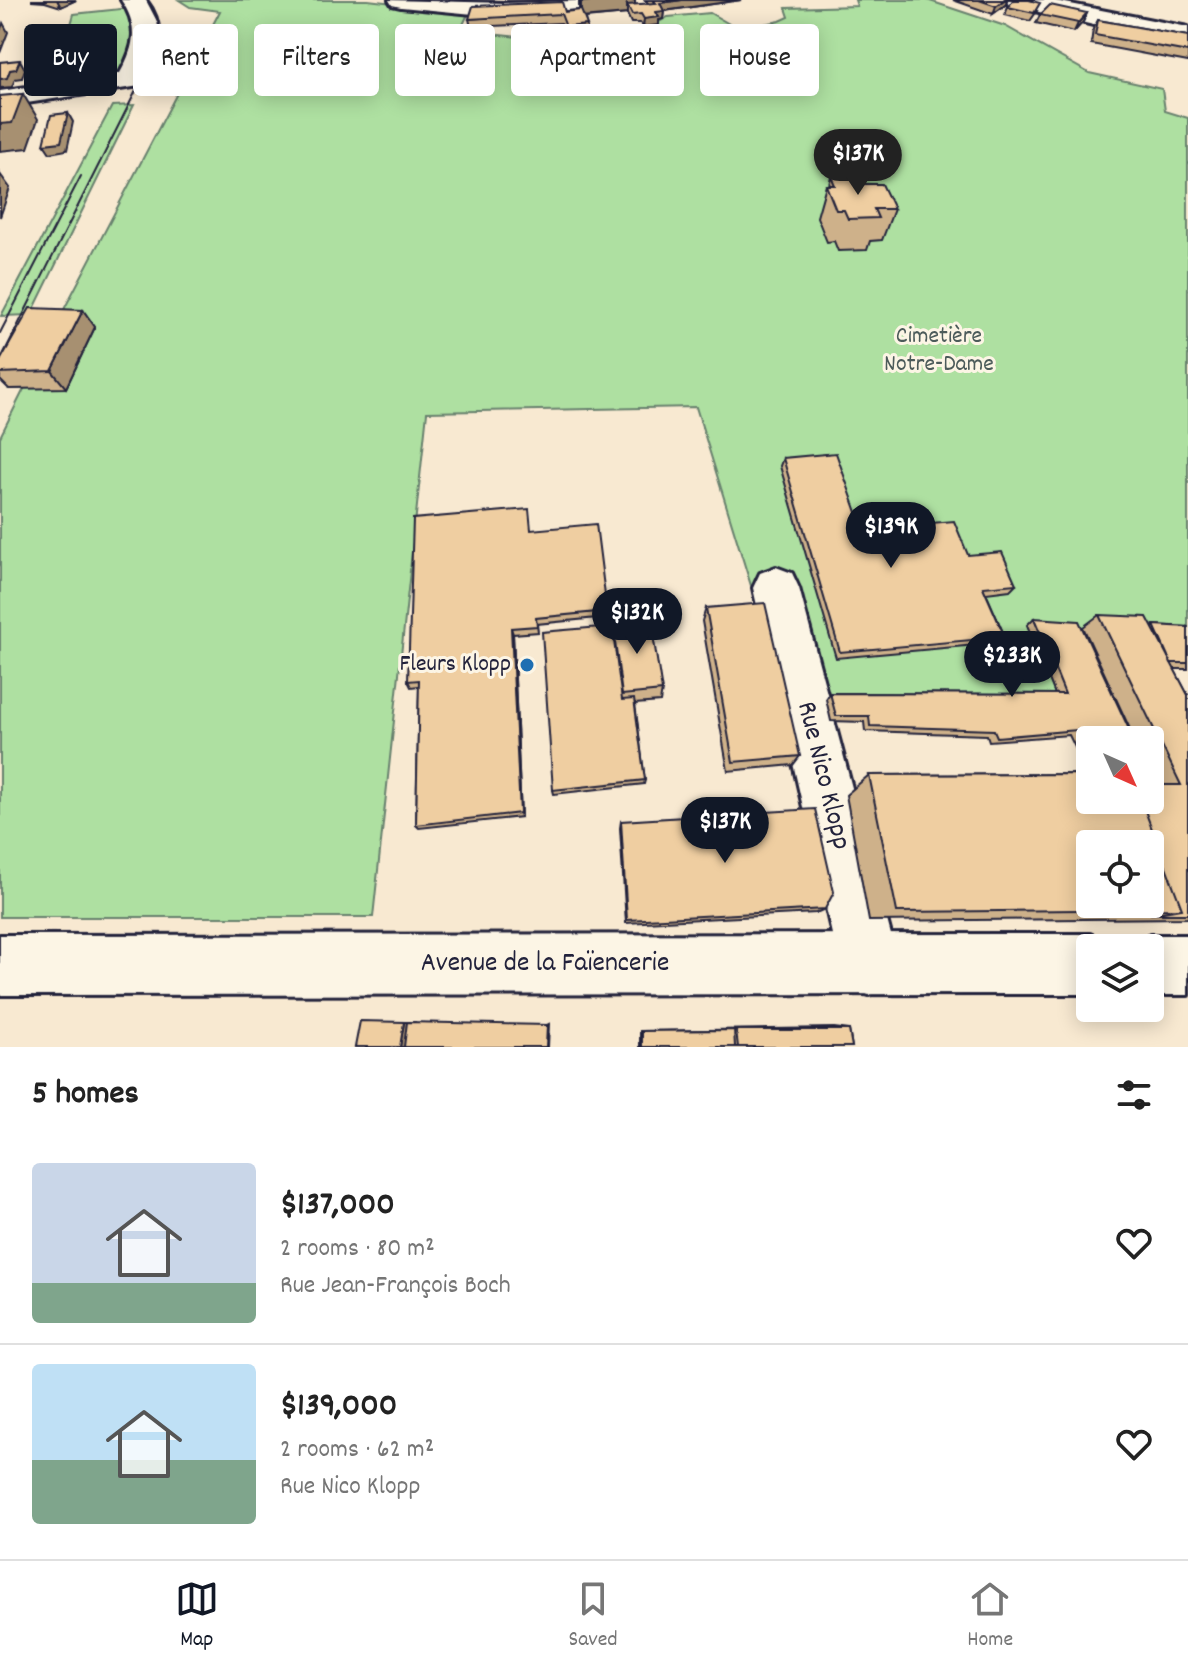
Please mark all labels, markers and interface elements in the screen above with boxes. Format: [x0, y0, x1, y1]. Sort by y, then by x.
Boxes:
chip: Buy [24, 24, 117, 96]
chip: Rent [133, 24, 238, 96]
chip: Filters [254, 24, 379, 96]
chip: New [395, 24, 495, 96]
chip: Apartment [511, 24, 684, 96]
chip: House [700, 24, 819, 96]
pin: $137K [802, 129, 914, 197]
text: $137K [832, 136, 884, 173]
park label: Cimetière Notre-Dame [884, 320, 994, 382]
pin: $139K [835, 502, 947, 570]
text: $139K [864, 509, 918, 546]
pin: $132K [581, 588, 693, 656]
text: $132K [610, 595, 664, 632]
pin: $233K [956, 631, 1068, 699]
text: $233K [982, 638, 1042, 675]
place label: Fleurs Klopp [400, 648, 511, 682]
marker: Fleurs Klopp [518, 656, 536, 674]
street label: Rue Nico Klopp [784, 698, 860, 854]
north arrow [1076, 726, 1164, 814]
map controls [1076, 726, 1164, 1022]
pin: $137K [669, 797, 781, 865]
text: $137K [699, 804, 751, 841]
button: locate [1076, 830, 1164, 918]
button: layers [1076, 934, 1164, 1022]
street label: Avenue de la Faïencerie [421, 945, 669, 985]
text: 5 homes [32, 1071, 139, 1120]
icon: filters [1112, 1073, 1156, 1117]
text: $137,000 [280, 1182, 395, 1231]
icon: home [96, 1195, 192, 1291]
icon: heart [1112, 1221, 1156, 1265]
text: 2 rooms · 80 m² [280, 1231, 435, 1268]
text: Rue Jean-François Boch [280, 1268, 511, 1305]
text: $139,000 [280, 1383, 397, 1432]
icon: home [96, 1396, 192, 1492]
icon: heart [1112, 1422, 1156, 1466]
text: 2 rooms · 62 m² [280, 1432, 434, 1469]
text: Rue Nico Klopp [280, 1469, 421, 1506]
tab: Map [175, 1577, 219, 1656]
tab: Saved [568, 1577, 618, 1656]
tab: Home [967, 1577, 1013, 1656]

